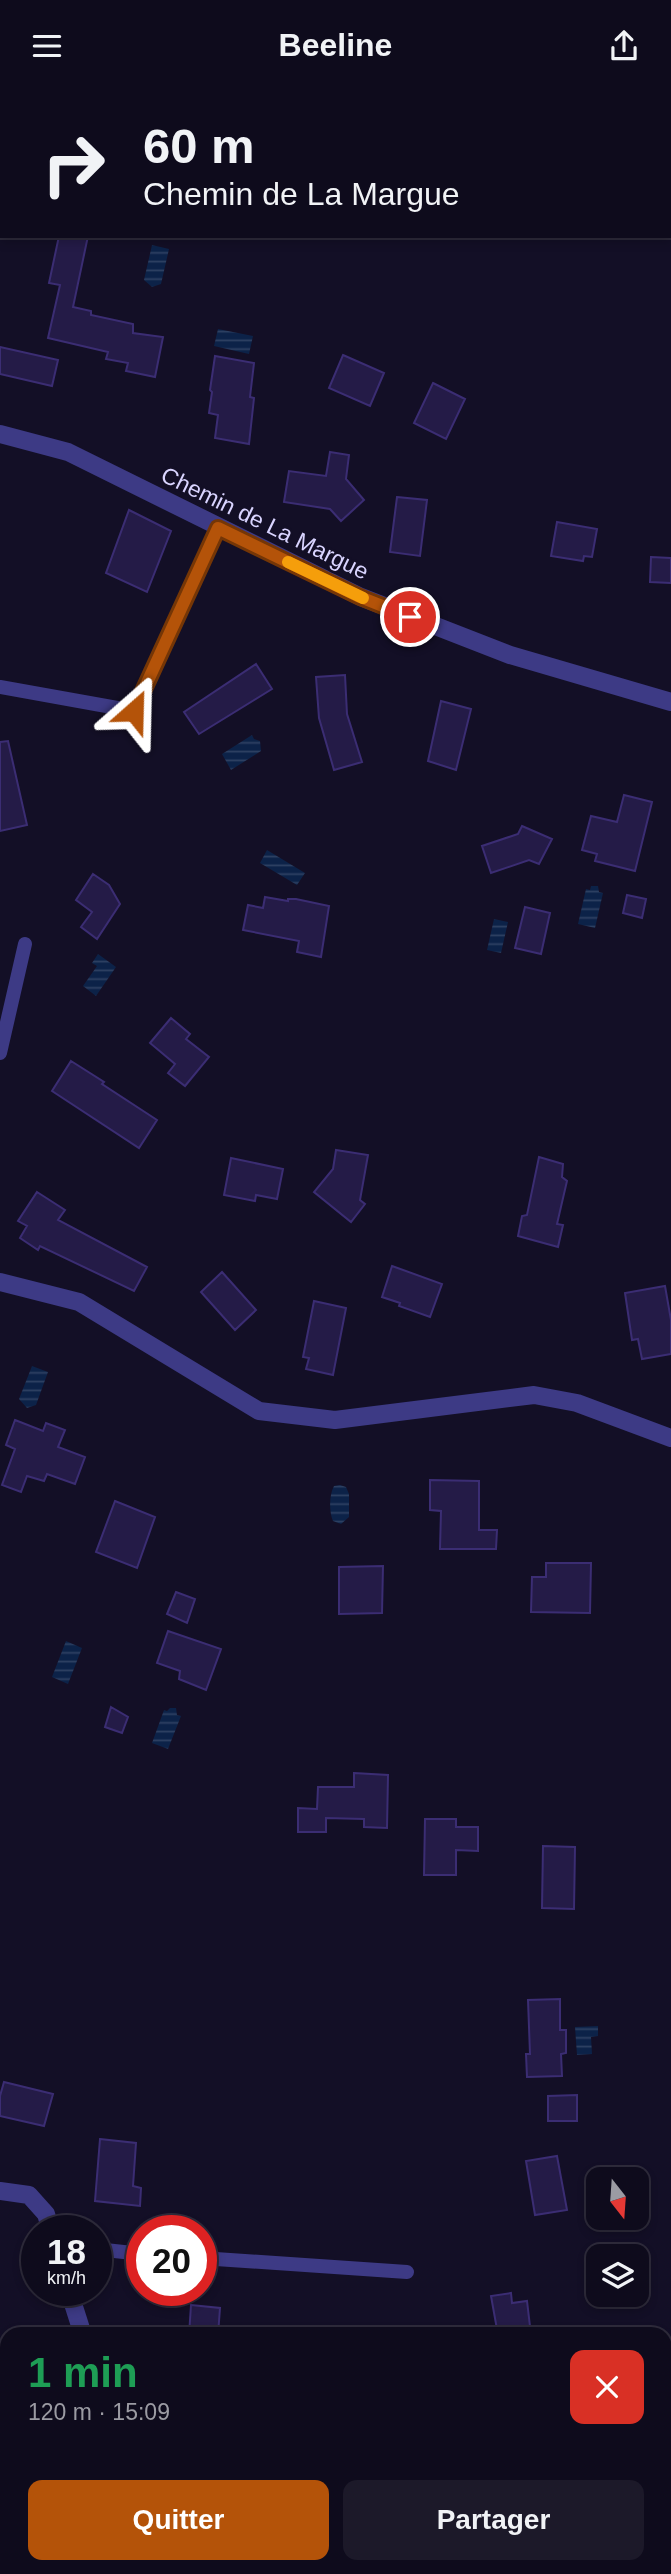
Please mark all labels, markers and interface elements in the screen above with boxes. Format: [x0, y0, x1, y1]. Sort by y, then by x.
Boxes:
icon: menu [28, 27, 66, 65]
text: Beeline [279, 27, 392, 63]
icon: share [605, 27, 643, 65]
icon: right [28, 119, 119, 210]
text: 60 m [143, 119, 255, 173]
text: Chemin de La Margue [143, 176, 460, 212]
street label: Chemin de La Margue [157, 461, 373, 585]
pin [380, 587, 440, 647]
icon: arrive [391, 598, 429, 636]
position arrow [97, 674, 171, 748]
north arrow [586, 2167, 649, 2229]
map controls [586, 2167, 649, 2307]
speed limit sign: 20 [126, 2215, 217, 2306]
text: 18 [47, 2232, 86, 2271]
button: layers [586, 2244, 649, 2307]
text: km/h [47, 2268, 86, 2288]
text: 1 min [28, 2349, 138, 2396]
button: close [570, 2350, 644, 2424]
text: 120 m · 15:09 [28, 2399, 170, 2425]
button: Quitter [28, 2480, 329, 2560]
button: Partager [343, 2480, 644, 2560]

